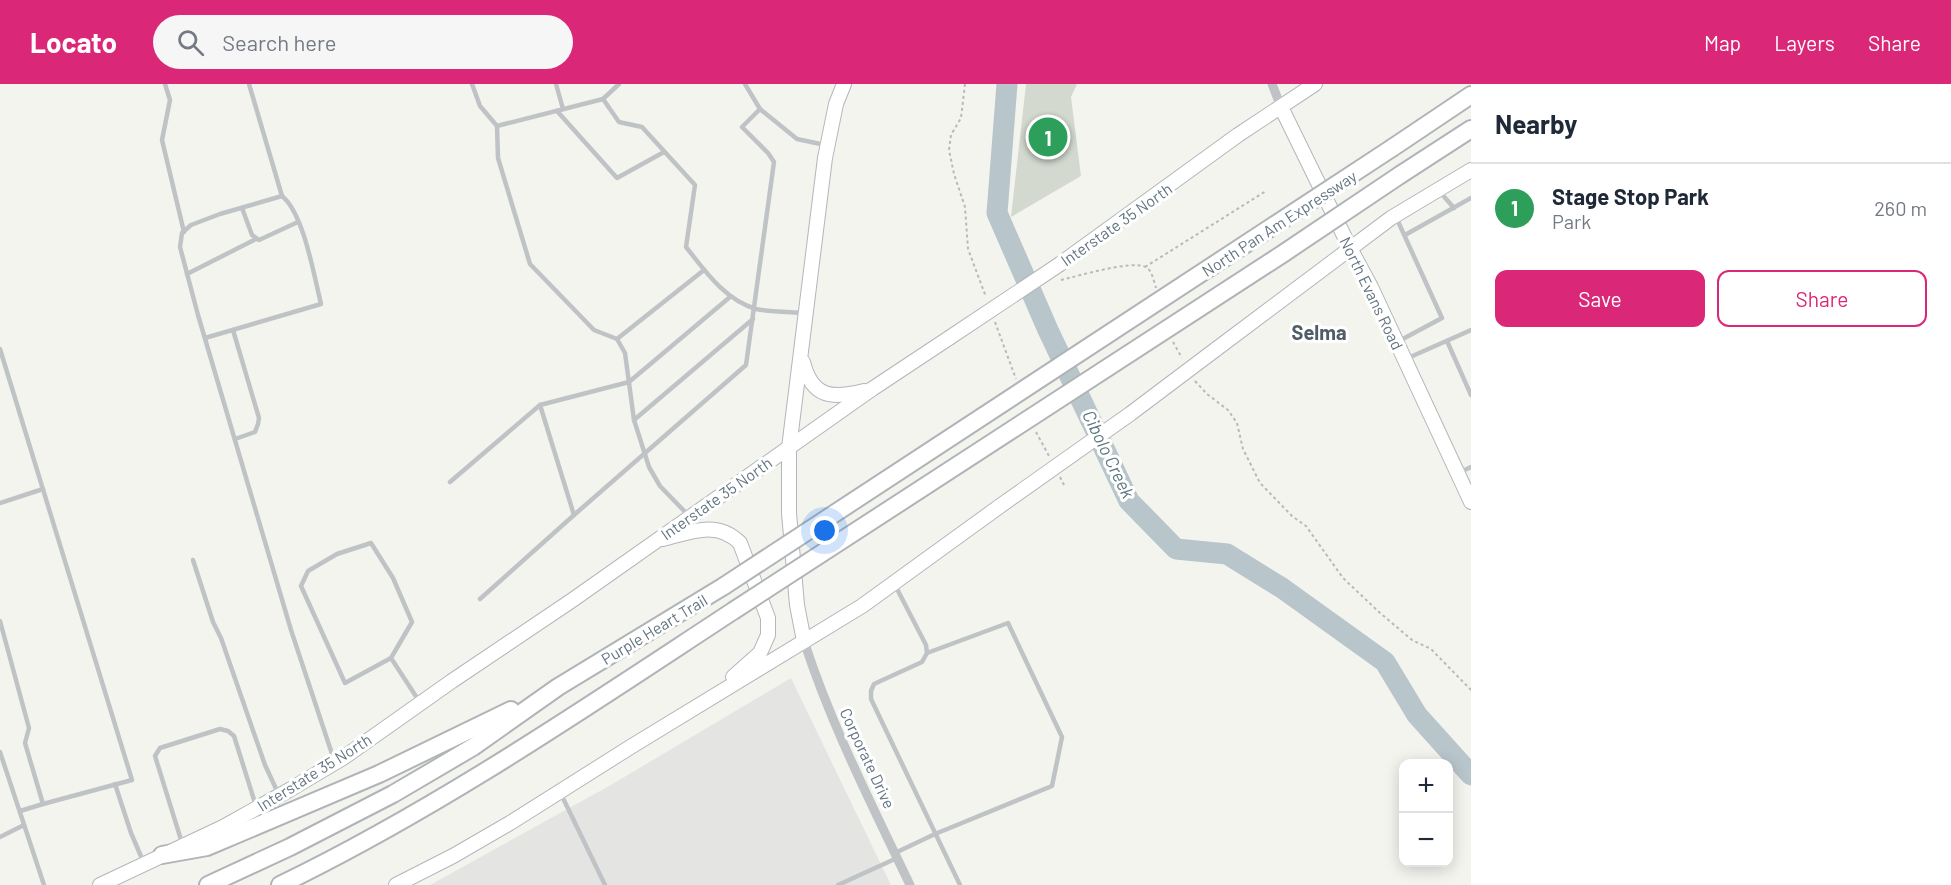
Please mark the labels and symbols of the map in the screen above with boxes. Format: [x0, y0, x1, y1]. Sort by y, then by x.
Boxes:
pin: 1 [1028, 115, 1068, 160]
street label: North Pan Am Expressway [1198, 166, 1360, 280]
street label: Interstate 35 North [1057, 179, 1175, 269]
street label: North Evans Road [1336, 233, 1408, 353]
district label: Selma [1292, 320, 1346, 344]
water label: Cibolo Creek [1078, 406, 1140, 502]
street label: Interstate 35 North [657, 453, 775, 543]
your location [810, 516, 839, 545]
street label: Purple Heart Trail [598, 590, 710, 668]
street label: Corporate Drive [836, 705, 900, 811]
street label: Interstate 35 North [253, 729, 375, 815]

